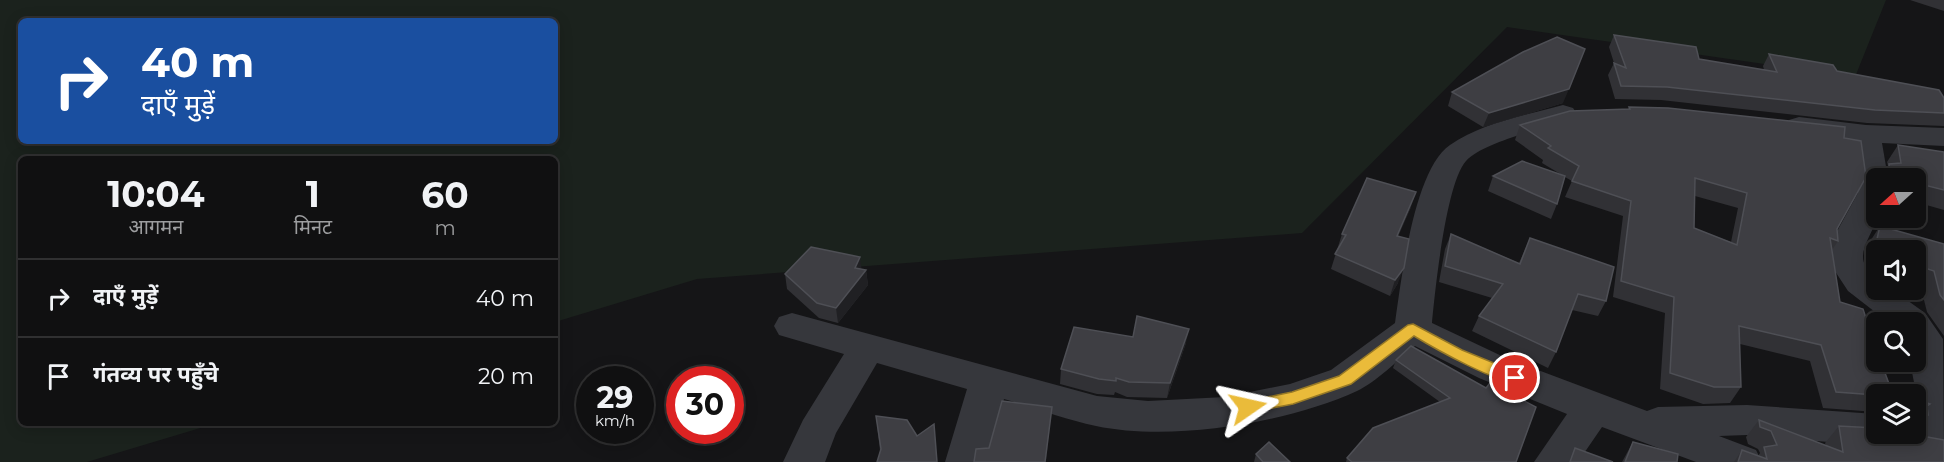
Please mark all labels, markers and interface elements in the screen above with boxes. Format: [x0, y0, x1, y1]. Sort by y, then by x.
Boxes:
text: 40 m [141, 36, 254, 88]
icon: right [42, 42, 120, 120]
text: दाएँ मुड़ें [141, 88, 215, 121]
north arrow [1866, 168, 1926, 228]
map controls [1866, 168, 1926, 444]
text: 10:04 [107, 172, 205, 216]
text: 1 [306, 172, 320, 216]
text: 60 [421, 173, 469, 217]
text: आगमन [128, 215, 183, 239]
text: मिनट [294, 215, 332, 239]
text: m [434, 216, 456, 240]
button: sound [1866, 240, 1926, 300]
icon: right [42, 282, 75, 315]
text: दाएँ मुड़ें [93, 283, 158, 310]
text: 40 m [476, 285, 534, 312]
button: search [1866, 312, 1926, 372]
pin [1489, 352, 1540, 403]
icon: arrive [42, 360, 75, 393]
text: गंतव्य पर पहुँचे [93, 361, 219, 388]
icon: arrive [1498, 361, 1531, 394]
text: 20 m [478, 363, 534, 390]
speed limit sign: 30 [666, 366, 744, 444]
position arrow [1216, 375, 1280, 439]
text: 29 [597, 379, 633, 416]
button: layers [1866, 384, 1926, 444]
text: km/h [595, 411, 635, 430]

